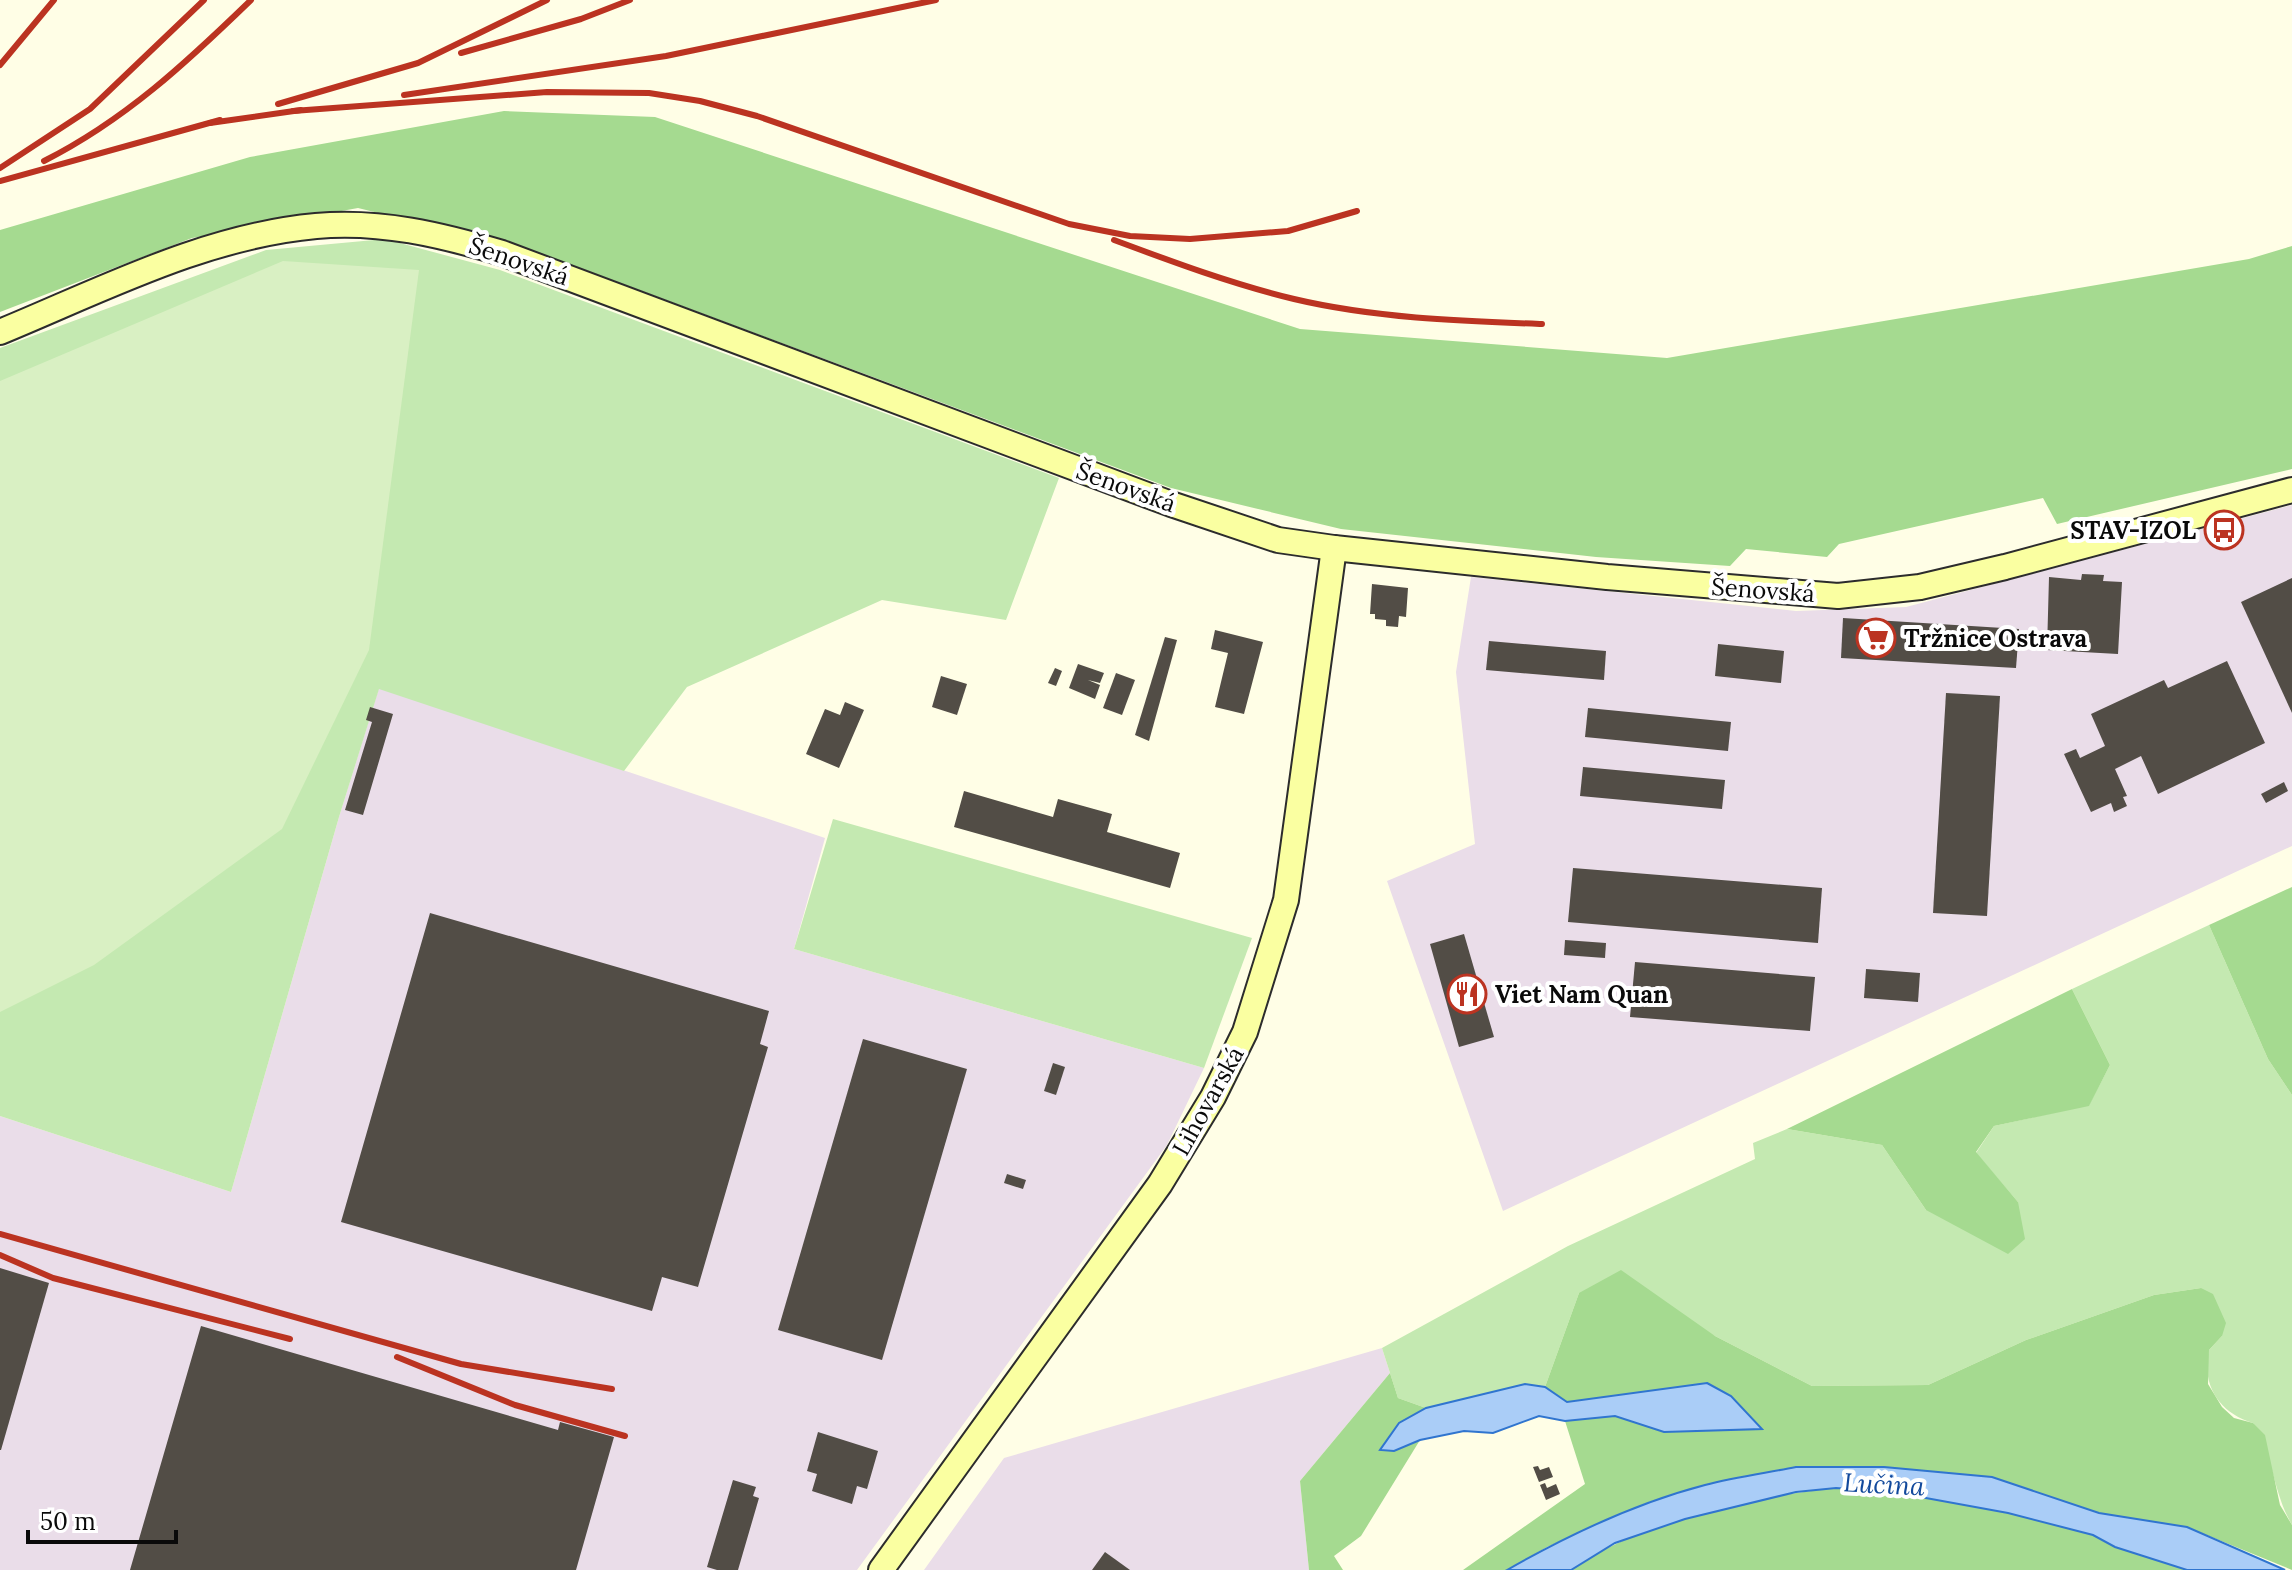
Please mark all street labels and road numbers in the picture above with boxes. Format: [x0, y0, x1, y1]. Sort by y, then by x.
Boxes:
street label: Šenovská [465, 229, 573, 293]
street label: Šenovská [1072, 454, 1180, 519]
street label: Šenovská [1710, 570, 1816, 609]
street label: Lihovarská [1165, 1041, 1251, 1161]

